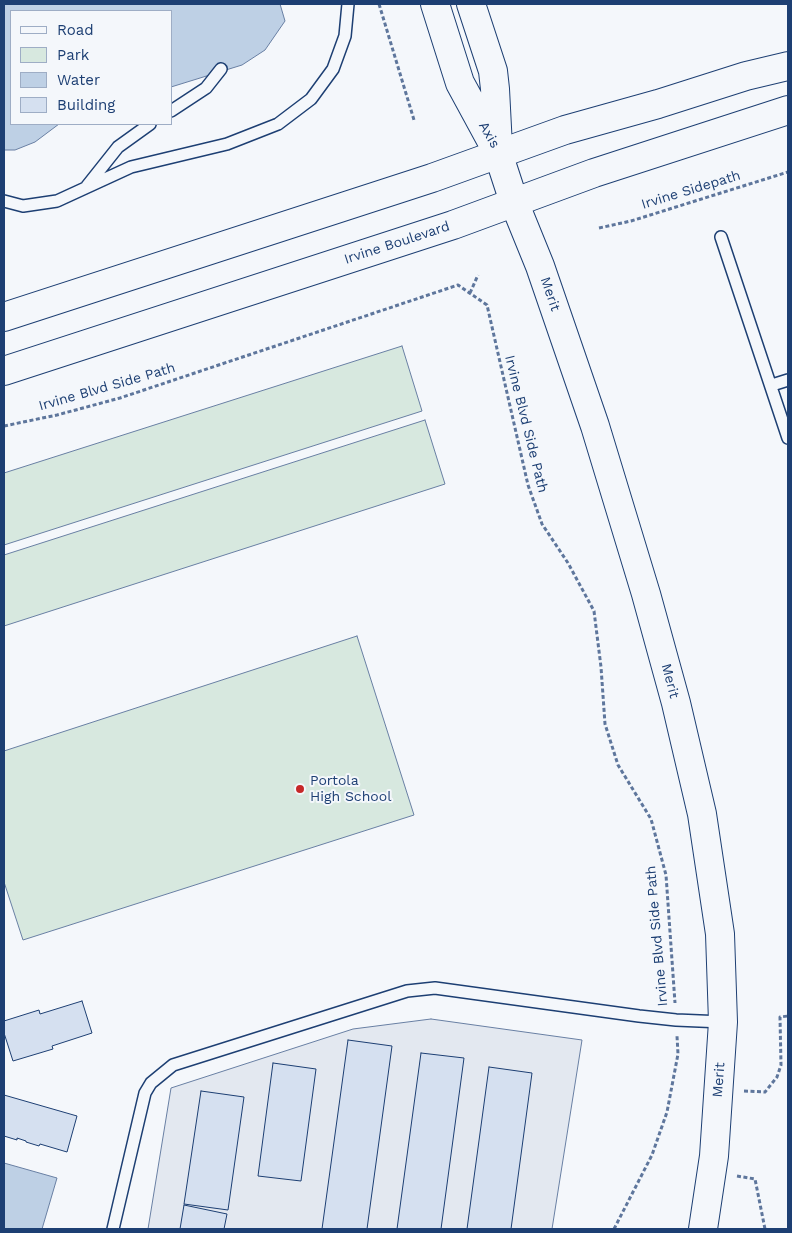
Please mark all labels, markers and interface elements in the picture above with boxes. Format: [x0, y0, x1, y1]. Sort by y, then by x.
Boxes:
legend [10, 10, 172, 125]
text: Road [57, 21, 94, 39]
text: Park [57, 46, 89, 64]
text: Water [57, 71, 100, 89]
text: Building [57, 96, 115, 114]
street label: Axis [475, 119, 503, 151]
street label: Irvine Sidepath [639, 167, 743, 213]
street label: Irvine Boulevard [342, 218, 452, 268]
street label: Merit [536, 275, 564, 313]
street label: Irvine Blvd Side Path [501, 353, 551, 495]
street label: Irvine Blvd Side Path [37, 359, 177, 415]
street label: Merit [657, 662, 683, 700]
place label: Portola High School [310, 773, 391, 806]
marker: Portola High School [294, 783, 306, 795]
street label: Irvine Blvd Side Path [642, 865, 672, 1007]
street label: Merit [709, 1062, 729, 1098]

